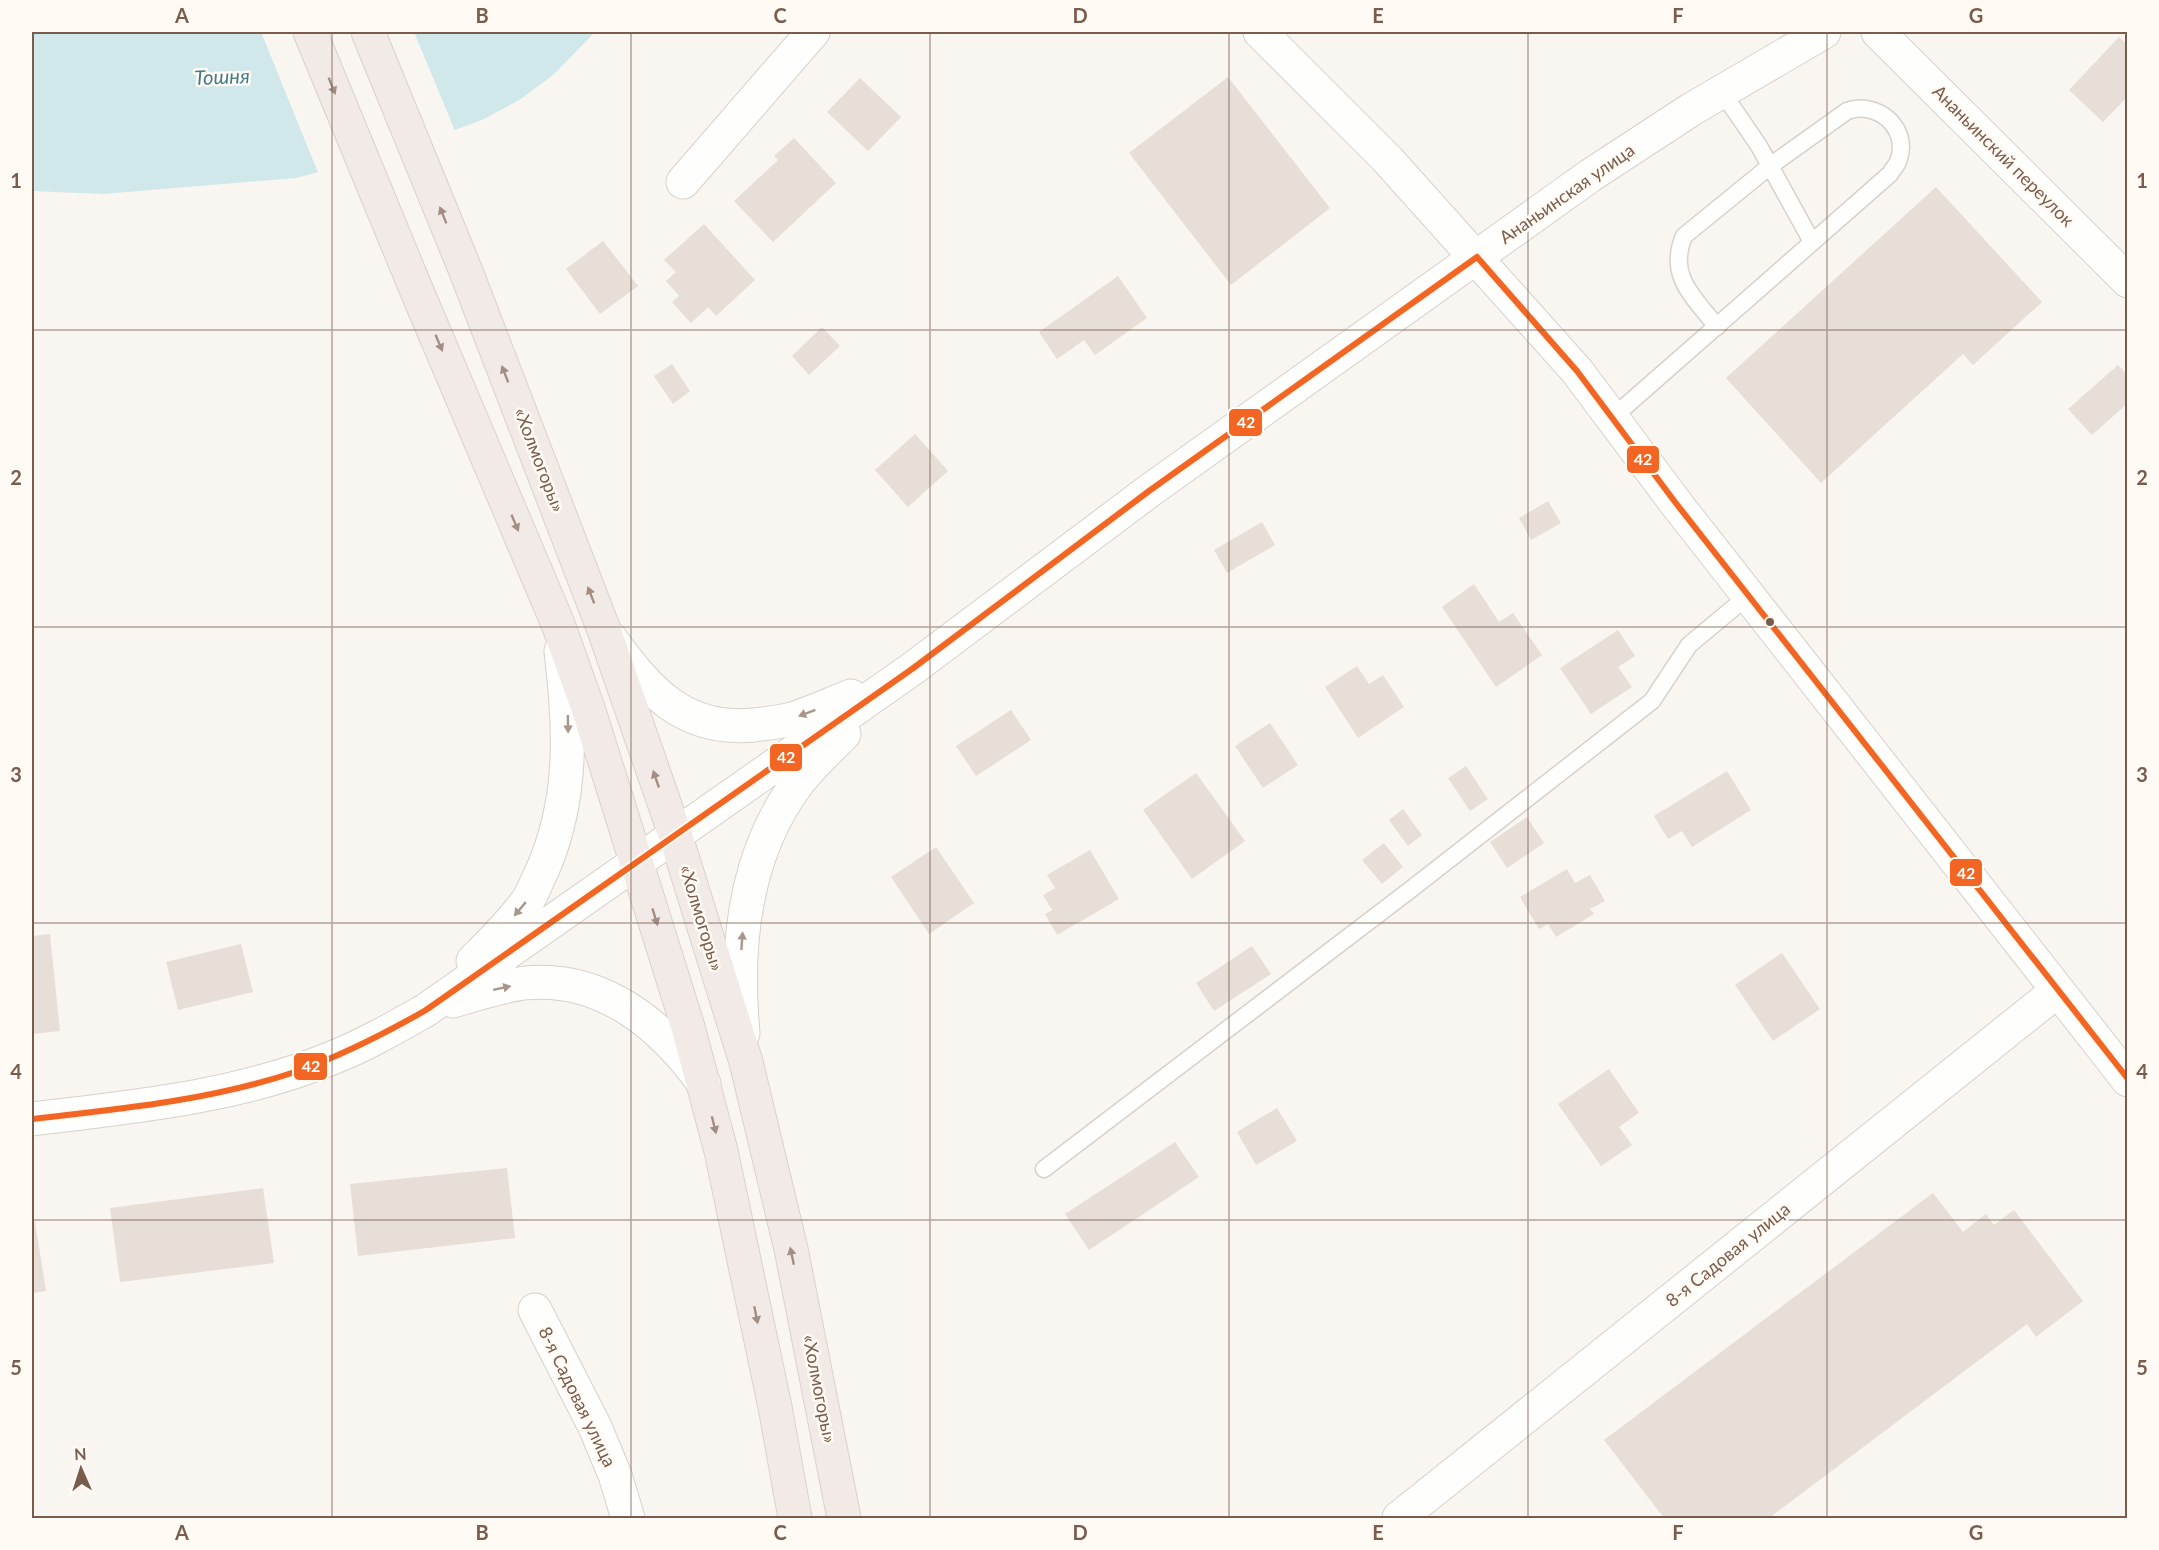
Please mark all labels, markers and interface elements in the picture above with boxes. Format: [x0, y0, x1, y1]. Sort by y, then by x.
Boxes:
text: A [174, 3, 189, 27]
text: B [475, 3, 489, 27]
text: C [773, 3, 787, 27]
text: D [1072, 3, 1088, 27]
text: E [1372, 3, 1384, 27]
text: F [1672, 3, 1684, 27]
text: G [1969, 3, 1983, 27]
water label: Тошня [194, 63, 250, 89]
one-way arrow [327, 77, 337, 95]
street label: Ананьинский переулок [1928, 80, 2080, 231]
street label: Ананьинская улица [1495, 138, 1638, 248]
text: 1 [10, 168, 22, 192]
text: 1 [2136, 168, 2148, 192]
one-way arrow [438, 206, 447, 224]
one-way arrow [434, 335, 444, 353]
one-way arrow [500, 365, 510, 383]
street label: «Холмогоры» [510, 404, 570, 515]
line badge: 42 [1228, 408, 1263, 437]
text: 42 [1237, 412, 1255, 431]
line badge: 42 [1626, 445, 1660, 474]
text: 42 [1634, 449, 1652, 468]
text: 2 [10, 465, 22, 489]
text: 2 [2136, 465, 2148, 489]
one-way arrow [510, 514, 520, 532]
one-way arrow [586, 586, 596, 604]
unlabelled marker [1764, 616, 1776, 628]
one-way arrow [798, 709, 816, 719]
one-way arrow [563, 714, 573, 733]
line badge: 42 [769, 743, 803, 772]
text: 42 [777, 747, 795, 766]
text: 3 [10, 762, 22, 786]
text: 3 [2136, 762, 2148, 786]
one-way arrow [651, 770, 661, 788]
line badge: 42 [1949, 858, 1983, 887]
street label: «Холмогоры» [675, 862, 729, 974]
text: 42 [1957, 863, 1975, 882]
one-way arrow [514, 901, 527, 916]
one-way arrow [651, 908, 660, 926]
one-way arrow [737, 932, 746, 951]
one-way arrow [493, 983, 512, 992]
line badge: 42 [293, 1052, 328, 1081]
text: 42 [302, 1056, 320, 1075]
text: 4 [10, 1059, 22, 1083]
text: 4 [2136, 1059, 2148, 1083]
one-way arrow [710, 1116, 720, 1134]
street label: 8-я Садовая улица [1661, 1197, 1794, 1311]
one-way arrow [787, 1246, 797, 1265]
one-way arrow [752, 1306, 762, 1324]
street label: 8-я Садовая улица [534, 1323, 621, 1470]
street label: «Холмогоры» [799, 1333, 841, 1445]
text: 5 [10, 1355, 22, 1379]
text: 5 [2136, 1355, 2148, 1379]
north arrow [51, 1439, 111, 1499]
text: N [74, 1444, 87, 1463]
text: A [174, 1520, 189, 1544]
text: B [475, 1520, 489, 1544]
text: C [773, 1520, 787, 1544]
text: D [1072, 1520, 1088, 1544]
text: E [1372, 1520, 1384, 1544]
text: F [1672, 1520, 1684, 1544]
text: G [1969, 1520, 1983, 1544]

